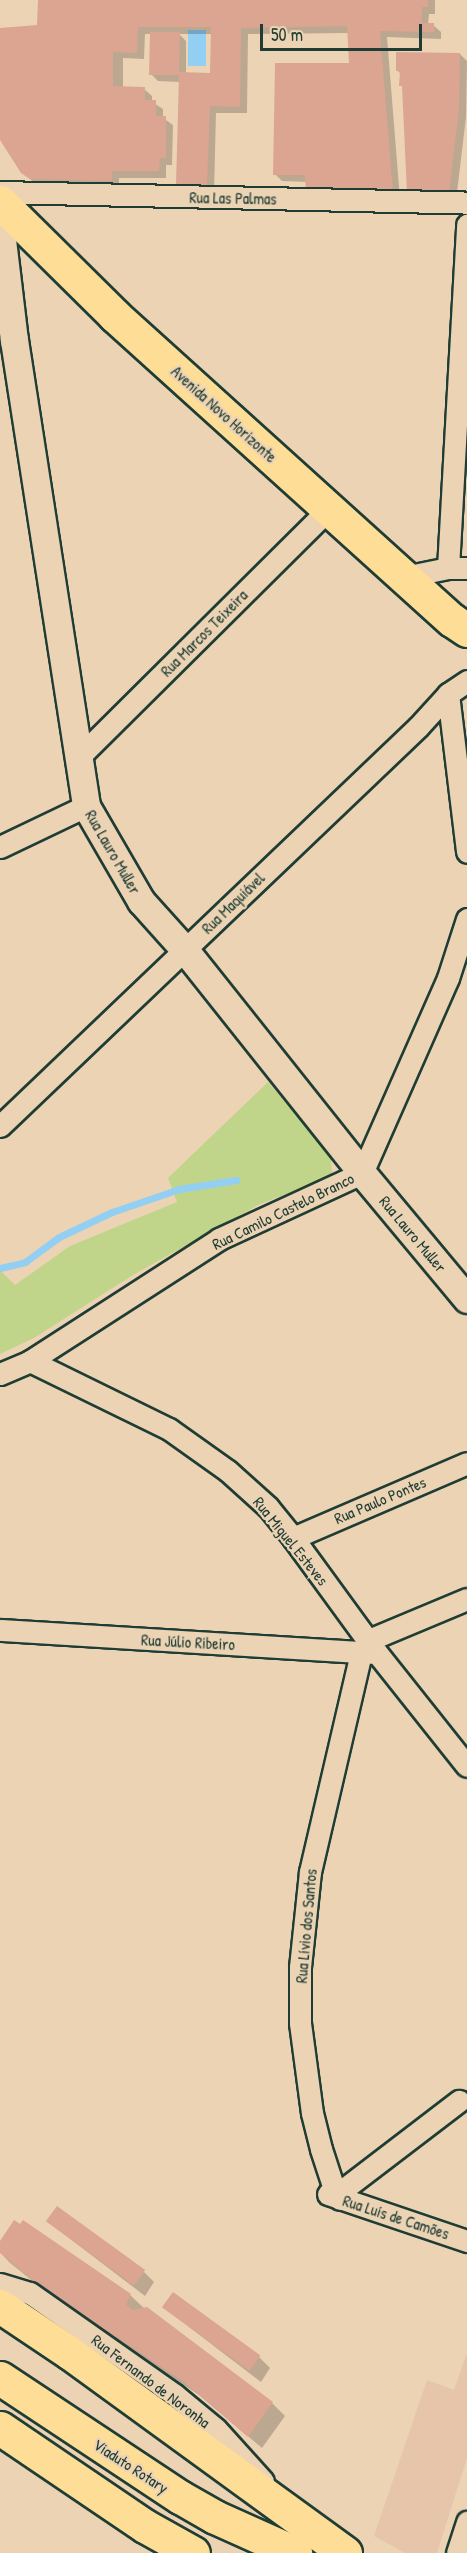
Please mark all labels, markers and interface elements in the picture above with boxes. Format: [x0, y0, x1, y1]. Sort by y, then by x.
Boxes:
scale bar [263, 12, 425, 50]
text: 50 m [271, 22, 303, 47]
street label: Rua Las Palmas [189, 188, 277, 208]
street label: Avenida Novo Horizonte [167, 362, 281, 466]
street label: Rua Marcos Teixeira [157, 586, 251, 680]
street label: Rua Lauro Muller [81, 807, 145, 897]
street label: Rua Maquiável [198, 868, 268, 938]
street label: Rua Camilo Castelo Branco [209, 1168, 357, 1254]
street label: Rua Lauro Muller [375, 1192, 451, 1276]
street label: Rua Paulo Pontes [331, 1472, 429, 1528]
street label: Rua Miguel Esteves [249, 1493, 333, 1589]
street label: Rua Júlio Ribeiro [141, 1630, 235, 1654]
street label: Rua Lívio dos Santos [291, 1868, 321, 1984]
street label: Rua Luís de Camões [340, 2191, 452, 2243]
street label: Rua Fernando de Noronha [88, 2330, 214, 2432]
street label: Viaduto Rotary [90, 2435, 172, 2497]

